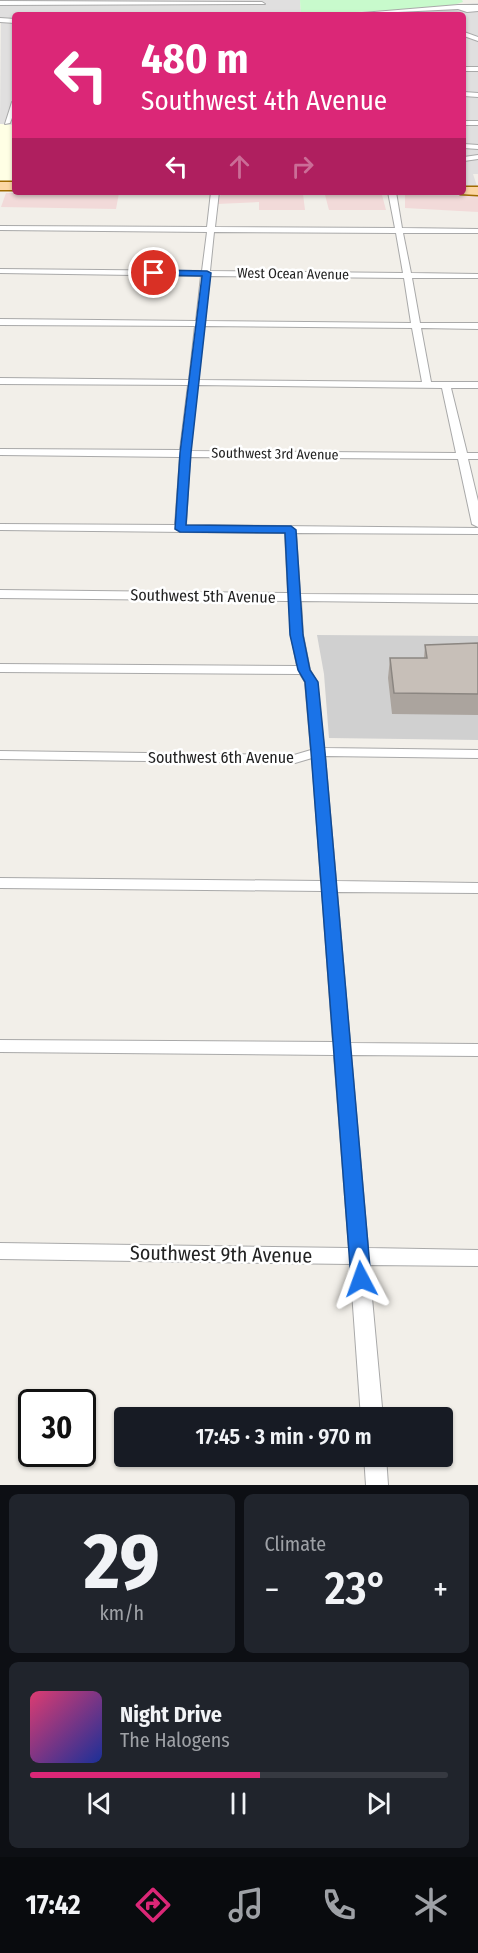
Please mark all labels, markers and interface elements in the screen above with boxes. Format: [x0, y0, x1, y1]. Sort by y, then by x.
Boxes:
text: 480 m [141, 34, 248, 84]
icon: left [42, 36, 120, 114]
text: Southwest 4th Avenue [141, 85, 387, 117]
icon: left [160, 150, 193, 183]
icon: ahead [223, 150, 256, 183]
icon: right [286, 150, 319, 183]
pin [128, 247, 179, 298]
icon: arrive [137, 256, 170, 289]
street label: West Ocean Avenue [237, 265, 349, 283]
street label: Southwest 3rd Avenue [211, 444, 339, 464]
street label: Southwest 5th Avenue [130, 585, 276, 607]
street label: Southwest 6th Avenue [148, 748, 294, 767]
street label: Southwest 9th Avenue [130, 1240, 312, 1268]
position arrow [329, 1247, 393, 1311]
speed limit sign: 30 [18, 1389, 96, 1467]
text: 17:45 · 3 min · 970 m [195, 1423, 372, 1450]
text: 29 [84, 1515, 160, 1609]
text: Climate [265, 1532, 326, 1556]
text: 23° [325, 1562, 388, 1616]
text: − [265, 1570, 279, 1610]
text: + [433, 1570, 448, 1610]
text: km/h [99, 1601, 144, 1625]
text: Night Drive [120, 1701, 222, 1728]
text: The Halogens [120, 1728, 230, 1752]
icon: previous [83, 1787, 116, 1820]
icon: pause [222, 1787, 255, 1820]
icon: next [362, 1787, 395, 1820]
icon: directions [132, 1884, 174, 1926]
icon: music [225, 1884, 267, 1926]
icon: phone [318, 1884, 360, 1926]
icon: climate [410, 1884, 452, 1926]
text: 17:42 [25, 1889, 81, 1921]

